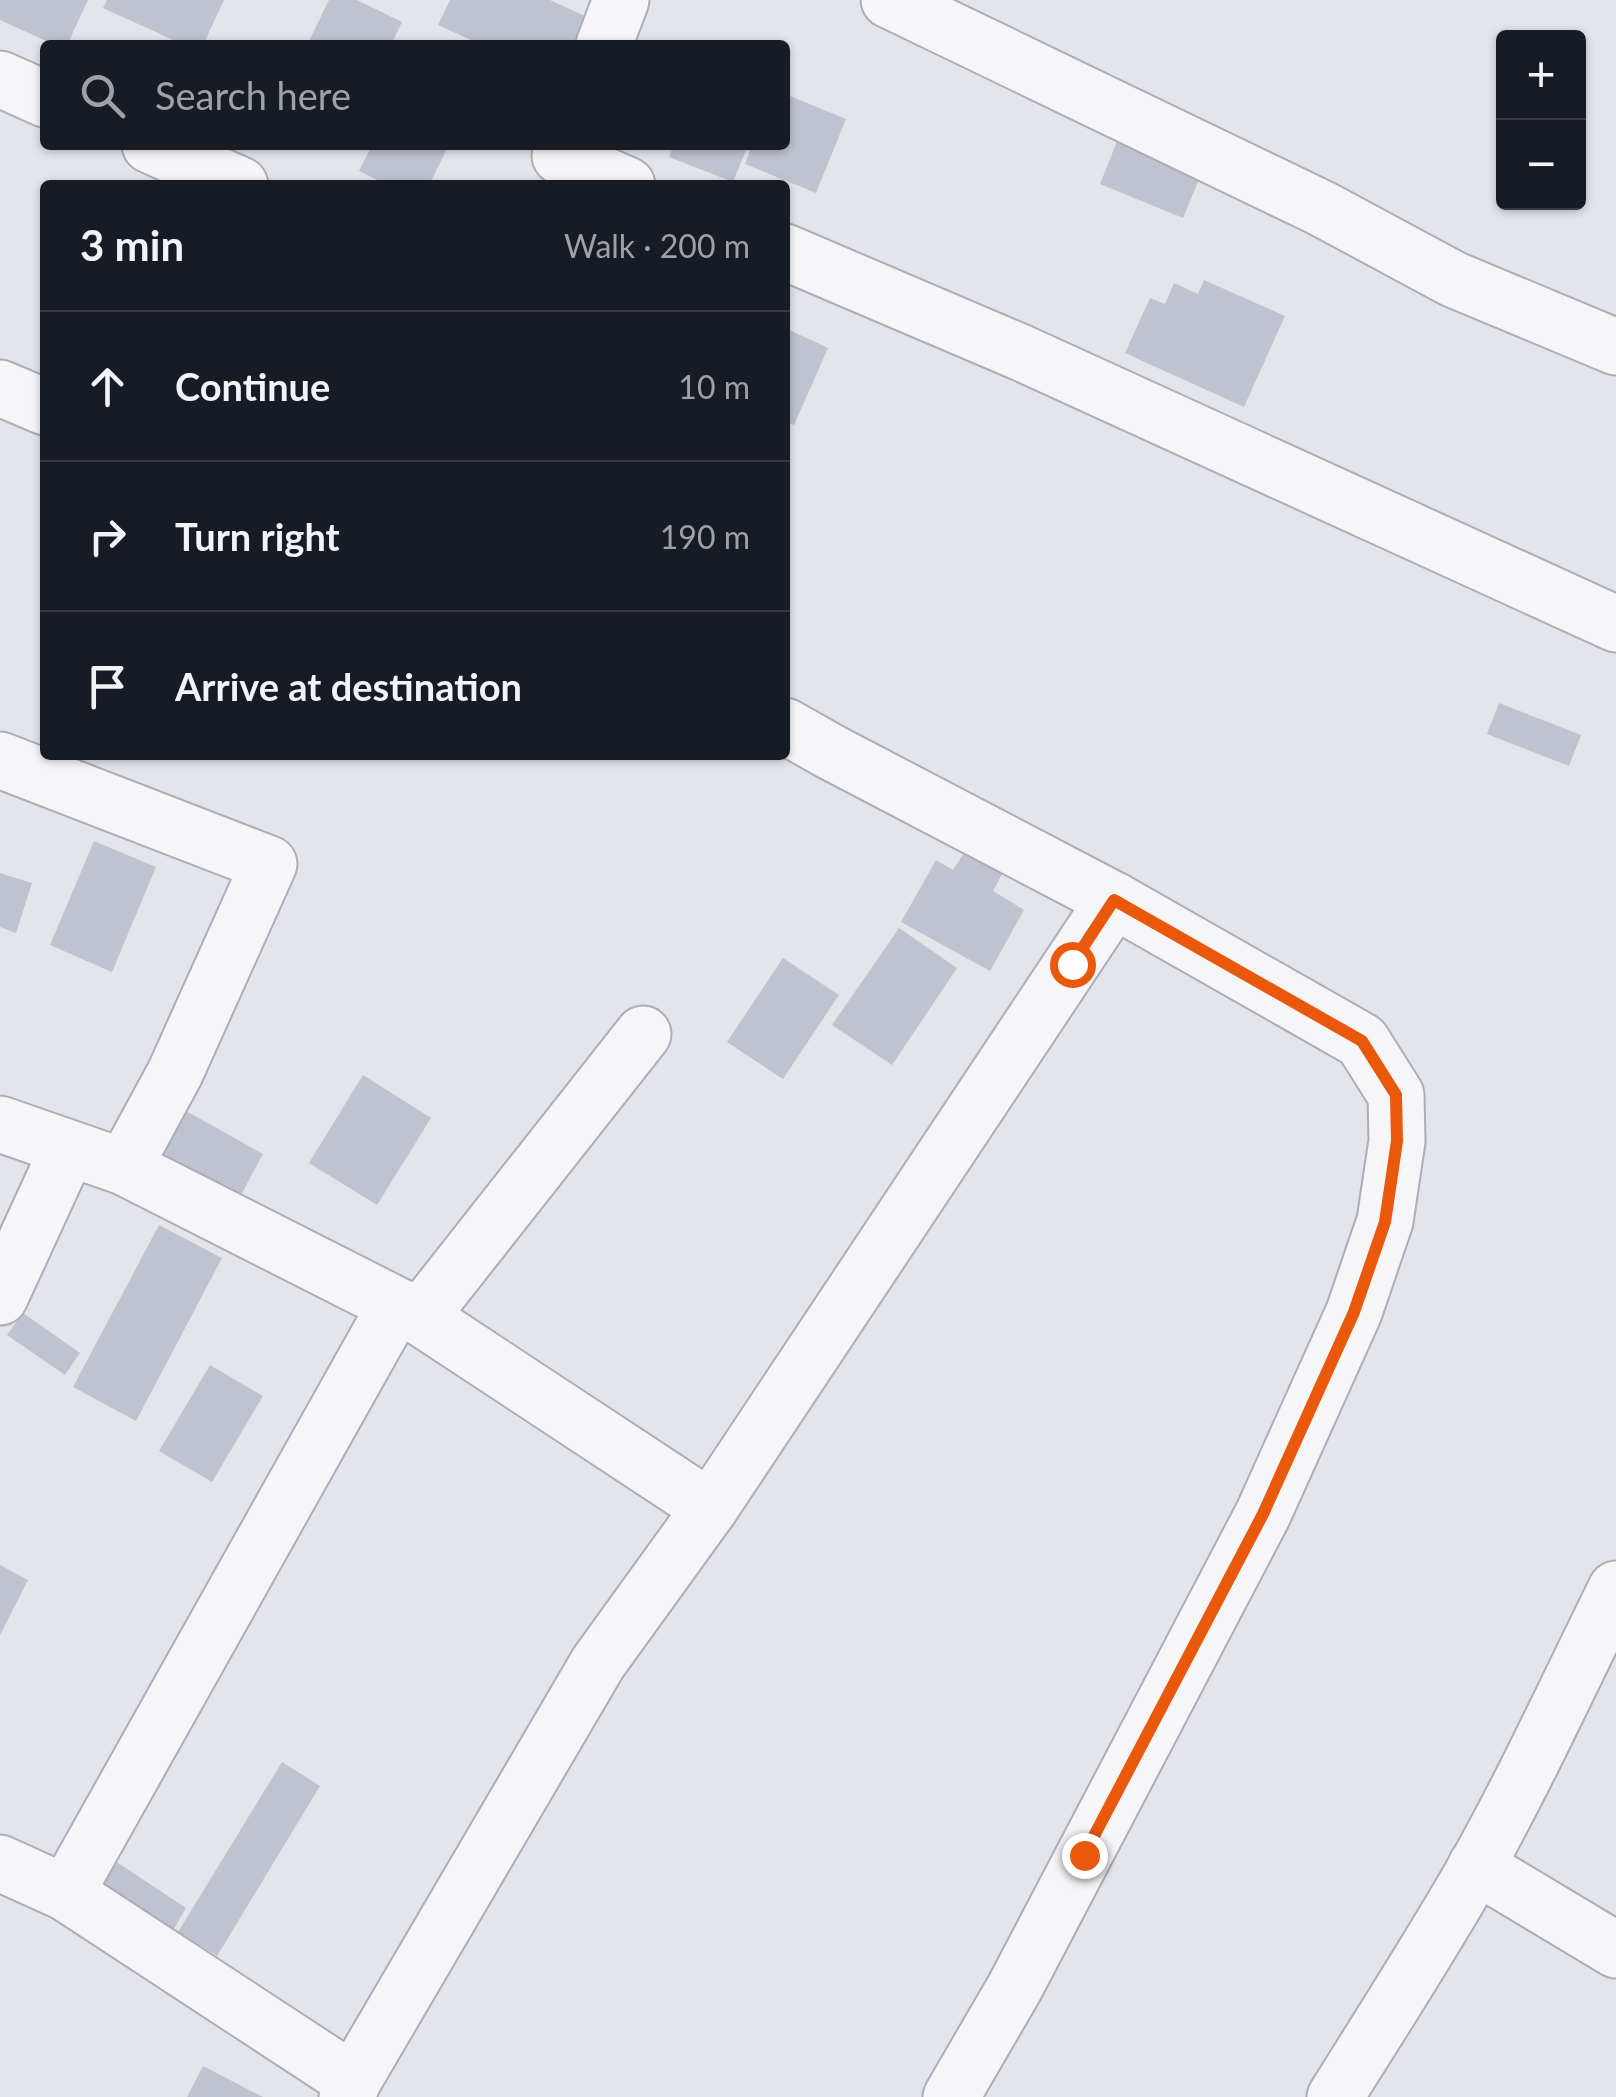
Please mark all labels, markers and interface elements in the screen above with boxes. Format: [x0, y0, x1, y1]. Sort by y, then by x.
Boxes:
map controls [1496, 30, 1586, 210]
button: + [1496, 30, 1586, 120]
search box [40, 40, 790, 150]
icon: search [75, 68, 130, 123]
text: Search here [155, 72, 351, 118]
button: − [1496, 120, 1586, 210]
text: 3 min [80, 220, 184, 270]
text: Walk · 200 m [564, 226, 750, 265]
icon: ahead [80, 359, 135, 414]
text: Continue [175, 363, 330, 409]
text: 10 m [678, 367, 750, 406]
icon: right [80, 509, 135, 564]
text: Turn right [175, 513, 340, 559]
text: 190 m [660, 517, 750, 556]
icon: arrive [80, 659, 135, 714]
text: Arrive at destination [175, 663, 522, 709]
route start [1050, 942, 1096, 988]
route end [1062, 1833, 1108, 1879]

